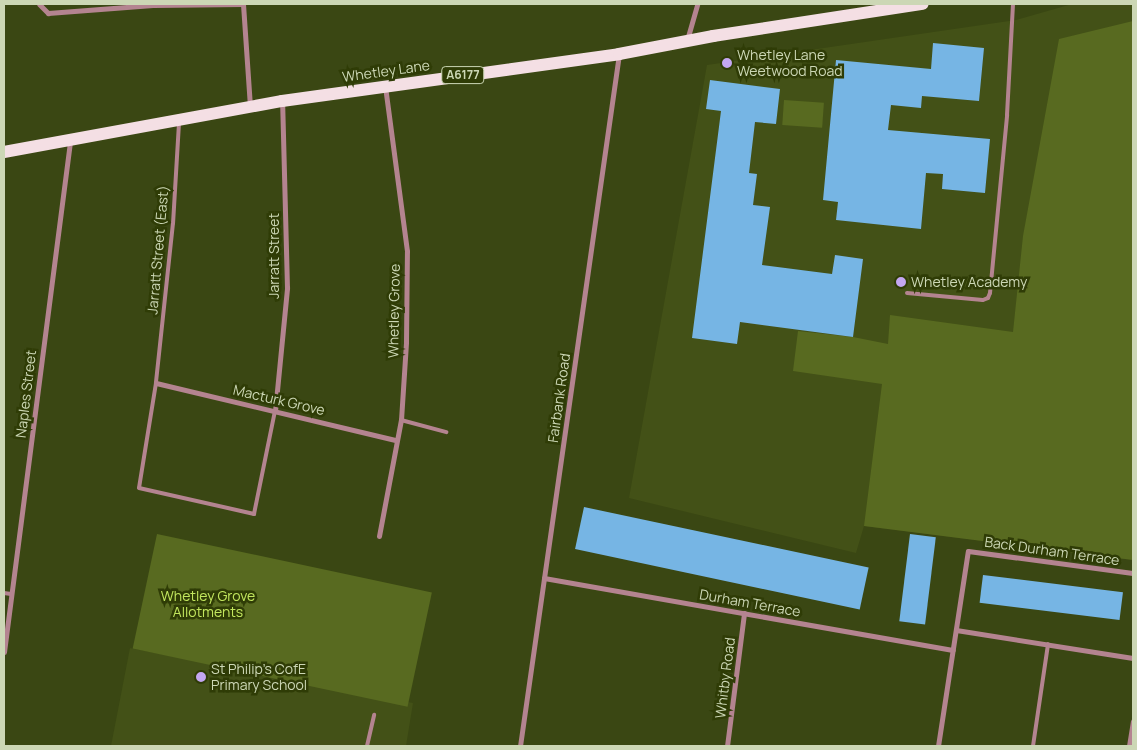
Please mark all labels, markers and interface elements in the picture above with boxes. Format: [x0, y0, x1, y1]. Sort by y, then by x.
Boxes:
place label: Whetley Lane Weetwood Road [737, 47, 843, 80]
street label: Whetley Lane [341, 57, 431, 85]
marker: Whetley Lane Weetwood Road [721, 57, 733, 69]
road number: A6177 [440, 66, 486, 84]
street label: Jarratt Street (East) [144, 185, 172, 315]
street label: Jarratt Street [266, 213, 282, 299]
street label: Whetley Grove [385, 264, 403, 358]
place label: Whetley Academy [911, 274, 1027, 290]
marker: Whetley Academy [895, 276, 907, 288]
street label: Naples Street [12, 349, 40, 439]
street label: Fairbank Road [544, 352, 574, 444]
street label: Macturk Grove [231, 381, 327, 419]
street label: Back Durham Terrace [983, 533, 1121, 569]
street label: Durham Terrace [698, 586, 802, 620]
park label: Whetley Grove Allotments [161, 588, 255, 620]
street label: Whitby Road [712, 636, 738, 720]
place label: St Philip's CofE Primary School [211, 661, 307, 694]
marker: St Philip's CofE Primary School [195, 671, 207, 683]

